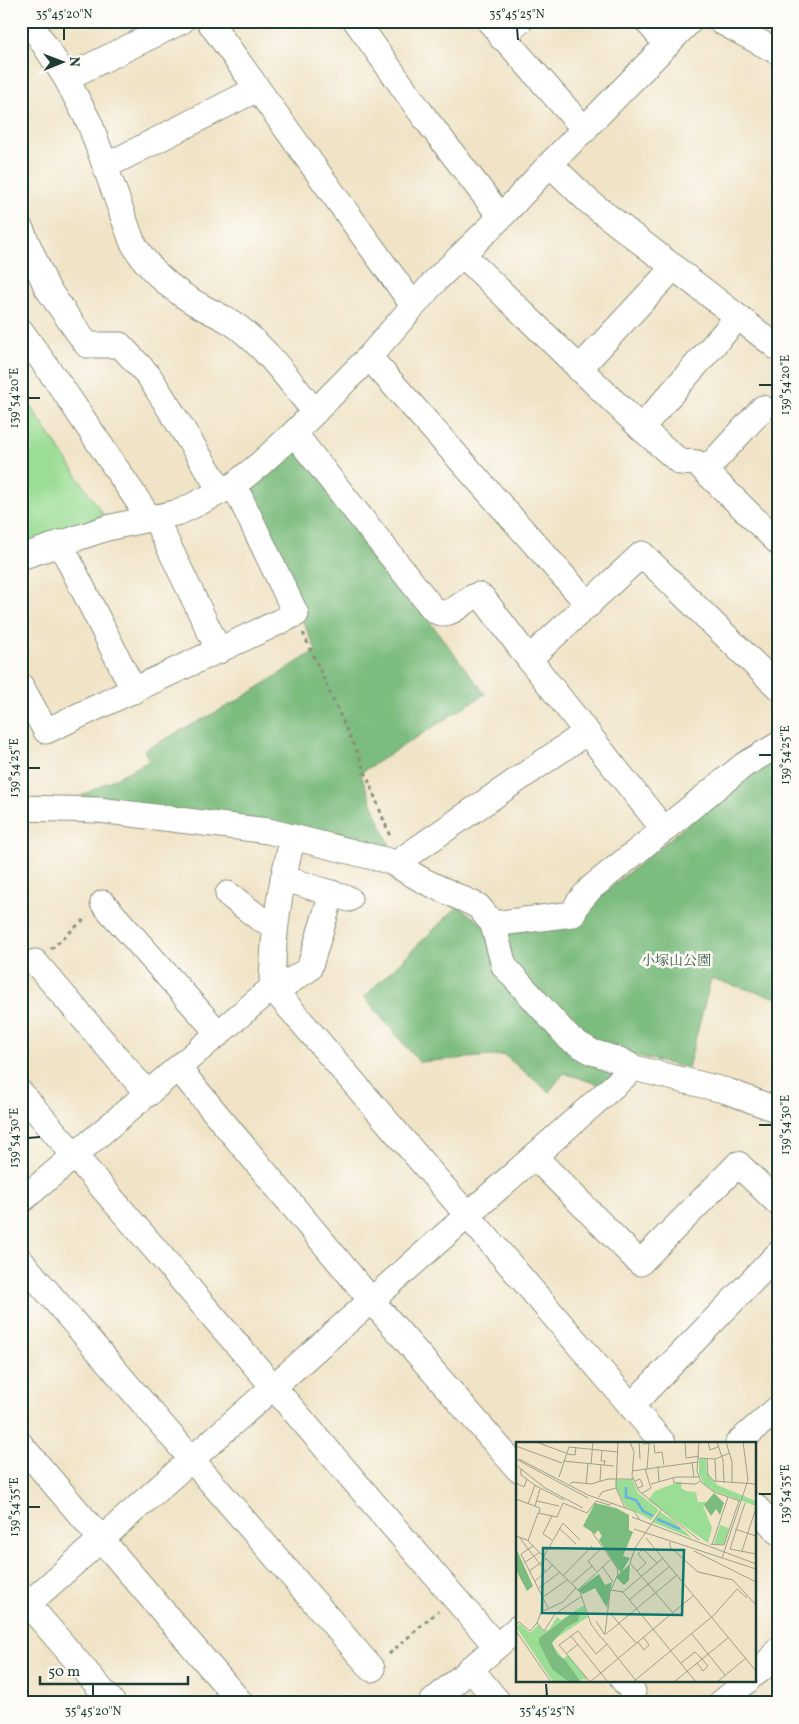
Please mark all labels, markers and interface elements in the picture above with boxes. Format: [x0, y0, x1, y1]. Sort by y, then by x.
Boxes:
text: 35°45'20"N [36, 7, 92, 23]
text: 35°45'25"N [489, 7, 545, 23]
north arrow [38, 38, 88, 88]
text: N [64, 57, 83, 67]
text: 139°54'20"E [778, 355, 794, 415]
text: 139°54'20"E [7, 368, 23, 428]
text: 139°54'25"E [778, 725, 794, 785]
text: 139°54'25"E [7, 738, 23, 798]
park label: 小塚山公園 [641, 952, 711, 971]
text: 139°54'30"E [778, 1095, 794, 1155]
text: 139°54'30"E [7, 1108, 23, 1168]
inset map [516, 1442, 756, 1682]
text: 139°54'35"E [778, 1464, 794, 1524]
text: 139°54'35"E [7, 1477, 23, 1537]
scale bar [40, 1654, 188, 1686]
text: 50 m [48, 1662, 80, 1683]
text: 35°45'20"N [65, 1704, 121, 1720]
text: 35°45'25"N [519, 1704, 575, 1720]

